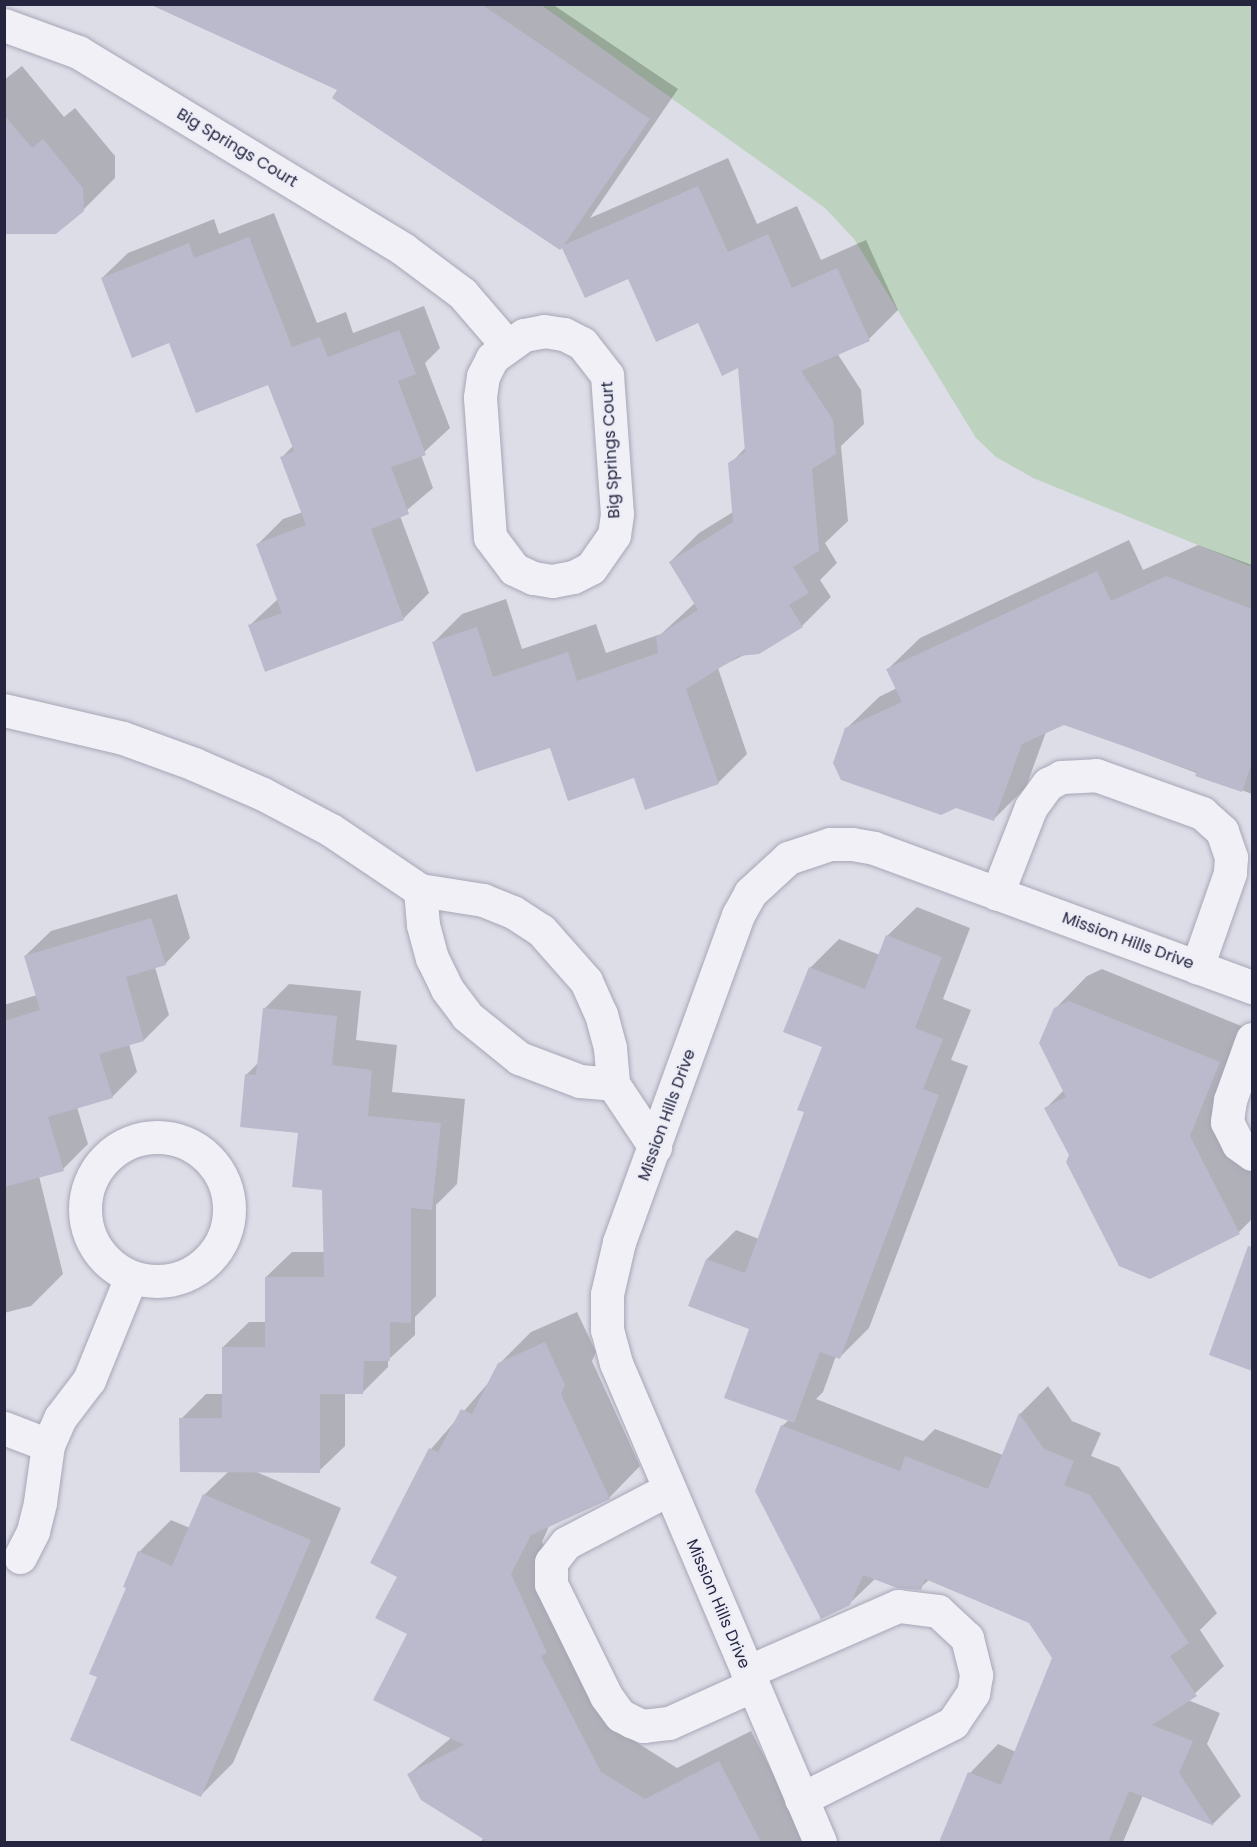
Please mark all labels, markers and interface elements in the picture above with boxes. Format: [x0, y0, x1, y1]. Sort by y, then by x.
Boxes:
street label: Big Springs Court [173, 104, 301, 192]
street label: Big Springs Court [598, 381, 624, 519]
street label: Mission Hills Drive [1060, 908, 1196, 974]
street label: Mission Hills Drive [634, 1047, 700, 1183]
street label: Mission Hills Drive [682, 1536, 754, 1672]

